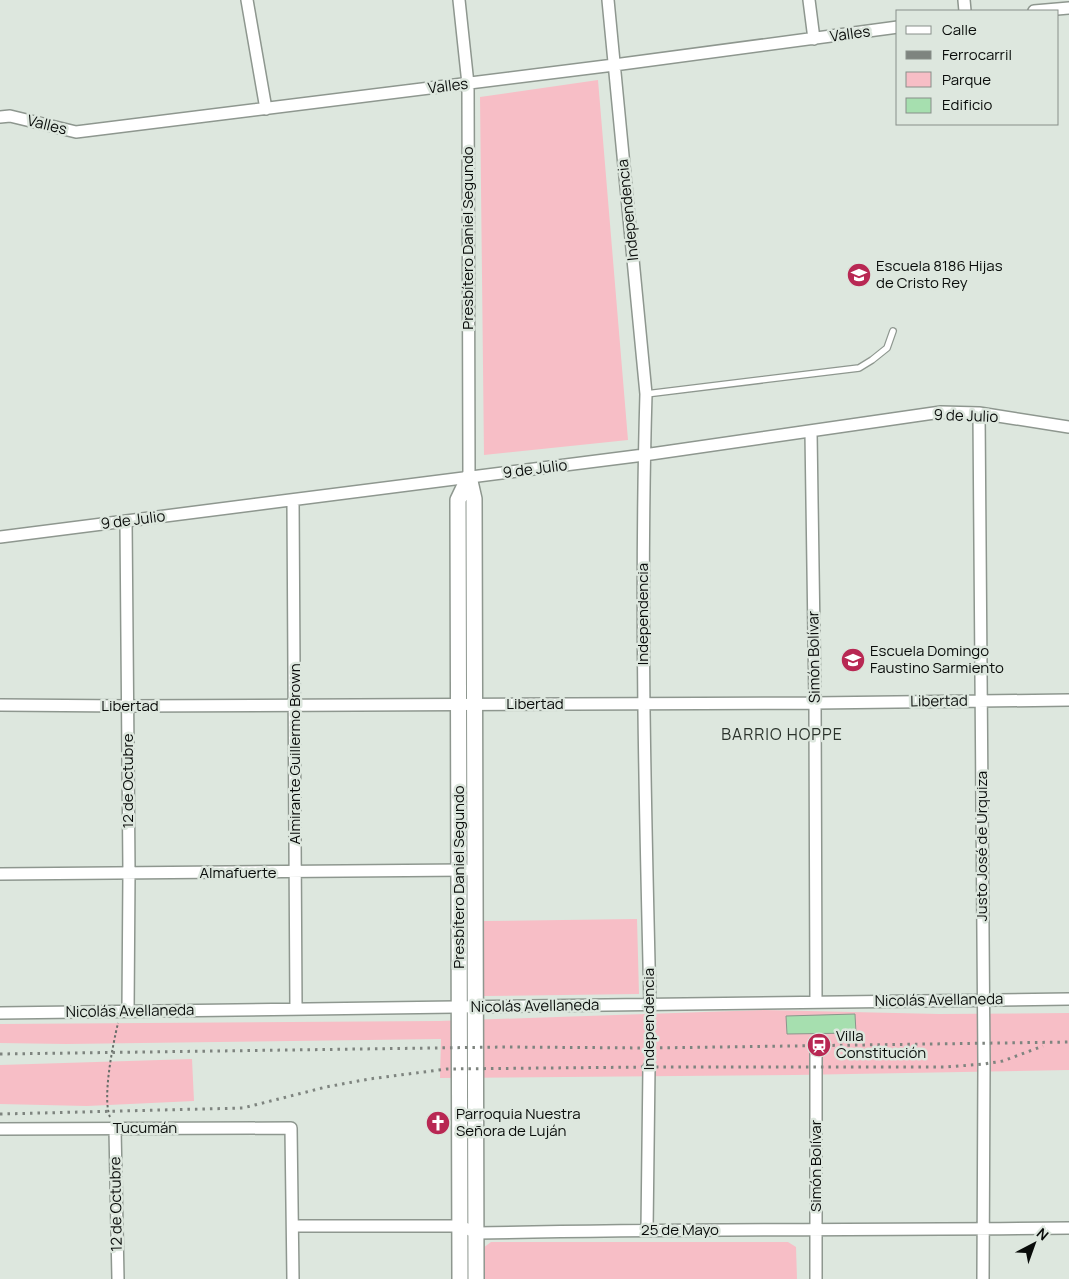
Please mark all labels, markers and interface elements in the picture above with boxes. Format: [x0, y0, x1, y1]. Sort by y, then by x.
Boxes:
legend [896, 10, 1059, 125]
text: Calle [942, 19, 977, 40]
street label: Valles [828, 20, 871, 47]
text: Ferrocarril [942, 44, 1012, 65]
text: Parque [942, 69, 991, 90]
street label: Valles [427, 73, 469, 98]
text: Edificio [942, 94, 993, 115]
street label: Valles [25, 109, 69, 140]
street label: Presbítero Daniel Segundo [457, 146, 478, 330]
street label: Independencia [612, 158, 643, 262]
place label: Escuela 8186 Hijas de Cristo Rey [876, 255, 1003, 293]
school or university icon: Escuela 8186 Hijas de Cristo Rey [846, 262, 872, 288]
street label: 9 de Julio [933, 404, 999, 427]
street label: 9 de Julio [502, 454, 568, 483]
street label: 9 de Julio [100, 505, 166, 534]
street label: Independencia [632, 563, 653, 665]
street label: Simón Bolívar [802, 610, 825, 703]
place label: Escuela Domingo Faustino Sarmiento [870, 640, 1004, 678]
school or university icon: Escuela Domingo Faustino Sarmiento [840, 647, 866, 673]
street label: Almirante Guillermo Brown [284, 663, 305, 845]
street label: Libertad [910, 690, 968, 711]
street label: Libertad [506, 693, 564, 714]
street label: Libertad [101, 695, 159, 716]
district label: BARRIO HOPPE [721, 723, 843, 745]
street label: 12 de Octubre [117, 733, 138, 829]
street label: Justo José de Urquiza [971, 771, 992, 921]
street label: Presbítero Daniel Segundo [448, 785, 469, 969]
street label: Almafuerte [200, 862, 277, 883]
street label: Independencia [638, 968, 659, 1070]
street label: Nicolás Avellaneda [875, 988, 1003, 1011]
street label: Nicolás Avellaneda [471, 994, 599, 1017]
street label: Nicolás Avellaneda [66, 999, 194, 1022]
place label: Villa Constitución [836, 1025, 926, 1063]
station icon: Villa Constitución [806, 1032, 832, 1058]
place label: Parroquia Nuestra Señora de Luján [456, 1103, 580, 1141]
church icon: Parroquia Nuestra Señora de Luján [425, 1110, 451, 1136]
street label: Tucumán [113, 1117, 177, 1138]
street label: Simón Bolívar [805, 1119, 826, 1212]
street label: 12 de Octubre [104, 1156, 127, 1252]
street label: 25 de Mayo [641, 1219, 719, 1240]
north arrow [1009, 1219, 1059, 1269]
text: N [1033, 1223, 1053, 1244]

